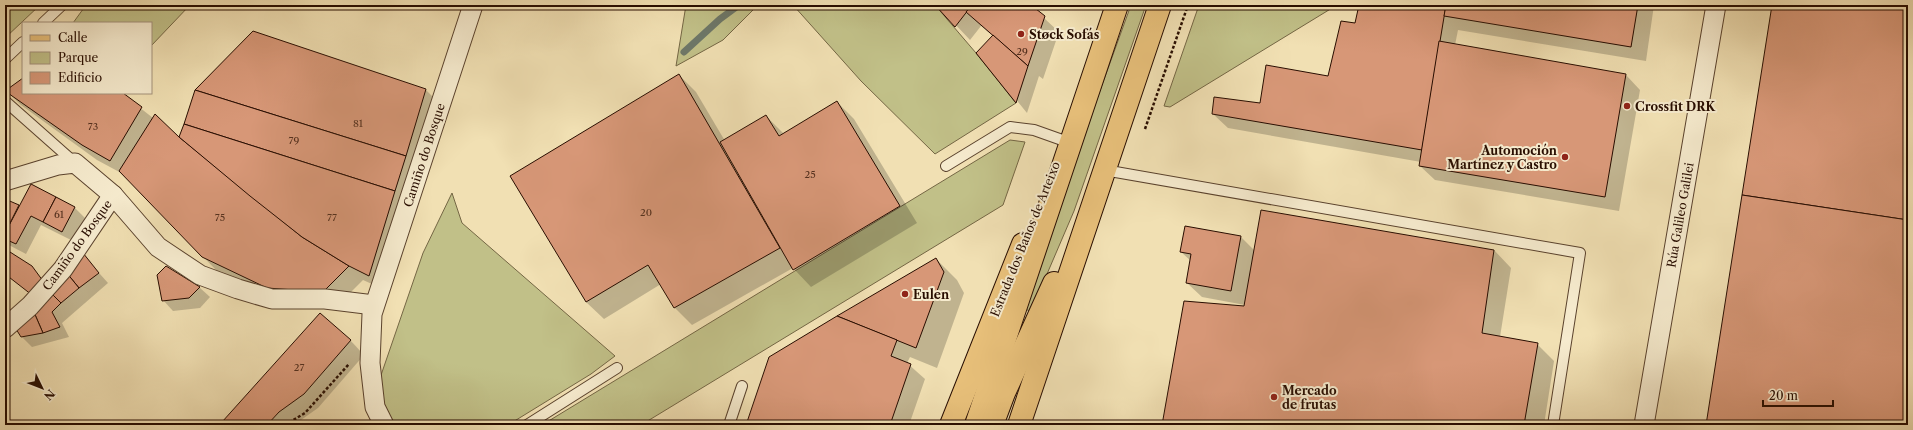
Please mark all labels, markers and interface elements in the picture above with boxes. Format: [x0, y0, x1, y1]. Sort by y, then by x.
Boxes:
legend [22, 22, 152, 94]
place label: Støck Sofás [1029, 27, 1100, 42]
marker: Støck Sofás [1016, 29, 1026, 39]
text: Calle [58, 30, 88, 45]
house number: 29 [1016, 45, 1028, 58]
text: Parque [58, 50, 99, 65]
text: Edificio [58, 70, 102, 85]
place label: Crossfit DRK [1635, 99, 1715, 114]
street label: Camiño do Bosque [400, 101, 448, 209]
marker: Crossfit DRK [1622, 101, 1632, 111]
house number: 81 [353, 117, 364, 130]
house number: 73 [88, 120, 98, 133]
house number: 79 [289, 134, 300, 147]
place label: Automoción Martínez y Castro [1447, 143, 1558, 172]
marker: Automoción Martínez y Castro [1560, 152, 1570, 162]
street label: Estrada dos Baños de Arteixo [987, 159, 1063, 319]
street label: Rúa Galileo Galilei [1663, 161, 1697, 269]
house number: 25 [804, 168, 816, 181]
street label: Camiño do Bosque [39, 196, 115, 293]
house number: 20 [640, 206, 652, 219]
house number: 61 [54, 208, 65, 221]
house number: 75 [215, 211, 225, 224]
house number: 77 [327, 211, 337, 224]
place label: Eulen [913, 287, 950, 302]
marker: Eulen [900, 289, 910, 299]
house number: 27 [294, 361, 304, 374]
north arrow [22, 368, 62, 408]
scale bar [1763, 382, 1833, 408]
place label: Mercado de frutas [1282, 383, 1337, 412]
text: N [41, 387, 58, 403]
text: 20 m [1769, 388, 1798, 403]
marker: Mercado de frutas [1269, 392, 1279, 402]

